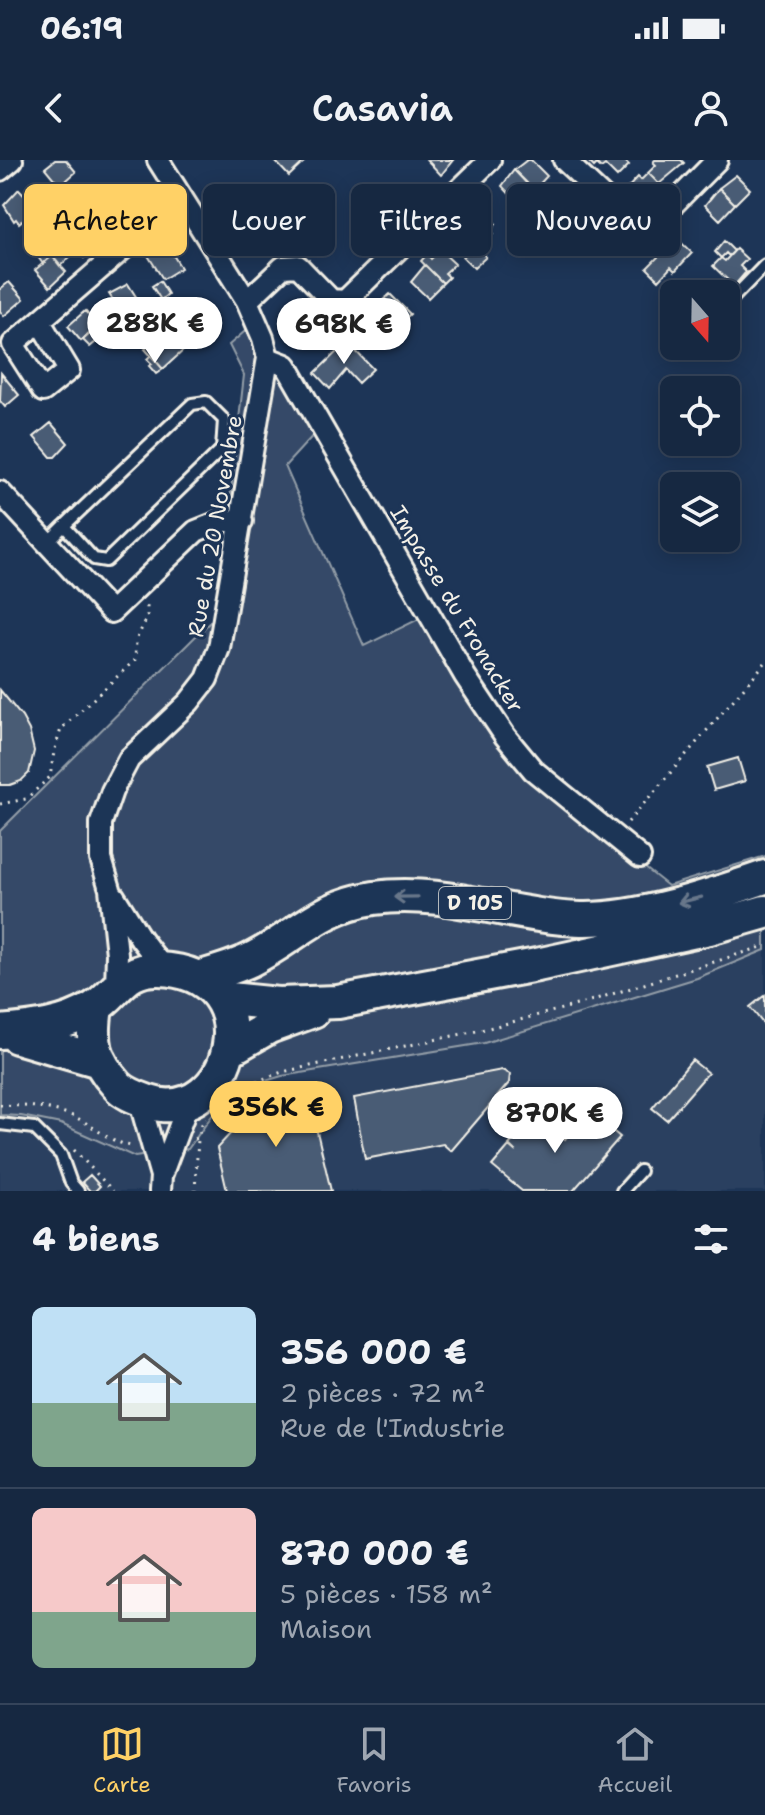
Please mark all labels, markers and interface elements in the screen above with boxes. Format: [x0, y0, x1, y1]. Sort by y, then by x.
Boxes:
text: 06:19 [40, 8, 123, 49]
text: Casavia [312, 84, 453, 133]
icon: back [32, 86, 76, 130]
icon: person [689, 86, 733, 130]
chip: Acheter [24, 184, 187, 256]
chip: Louer [203, 184, 335, 256]
chip: Filtres [351, 184, 491, 256]
chip: Nouveau [507, 184, 680, 256]
north arrow [660, 280, 740, 360]
map controls [660, 280, 740, 552]
pin: 288K € [90, 297, 220, 365]
pin: 698K € [279, 298, 409, 366]
text: 288K € [105, 305, 205, 340]
text: 698K € [295, 306, 393, 341]
button: locate [660, 376, 740, 456]
street label: Rue du 20 Novembre [181, 413, 249, 639]
button: layers [660, 472, 740, 552]
street label: Impasse du Fronacker [384, 500, 530, 718]
road number: D 105 [439, 887, 511, 919]
one-way arrow [393, 889, 420, 904]
one-way arrow [678, 893, 704, 908]
pin: 356K € [211, 1081, 341, 1149]
pin: 870K € [490, 1087, 620, 1155]
text: 356K € [227, 1089, 325, 1124]
text: 870K € [506, 1095, 604, 1130]
text: 4 biens [32, 1216, 160, 1262]
icon: filters [689, 1217, 733, 1261]
text: 356 000 € [280, 1329, 467, 1375]
icon: home [96, 1339, 192, 1435]
text: 2 pièces · 72 m² [280, 1375, 485, 1410]
text: Rue de l'Industrie [280, 1410, 505, 1445]
text: 870 000 € [280, 1530, 469, 1576]
icon: home [96, 1540, 192, 1636]
text: 5 pièces · 158 m² [280, 1576, 493, 1611]
text: Maison [280, 1611, 372, 1646]
tab: Carte [93, 1722, 151, 1799]
tab: Favoris [337, 1722, 412, 1799]
tab: Accueil [598, 1722, 672, 1799]

